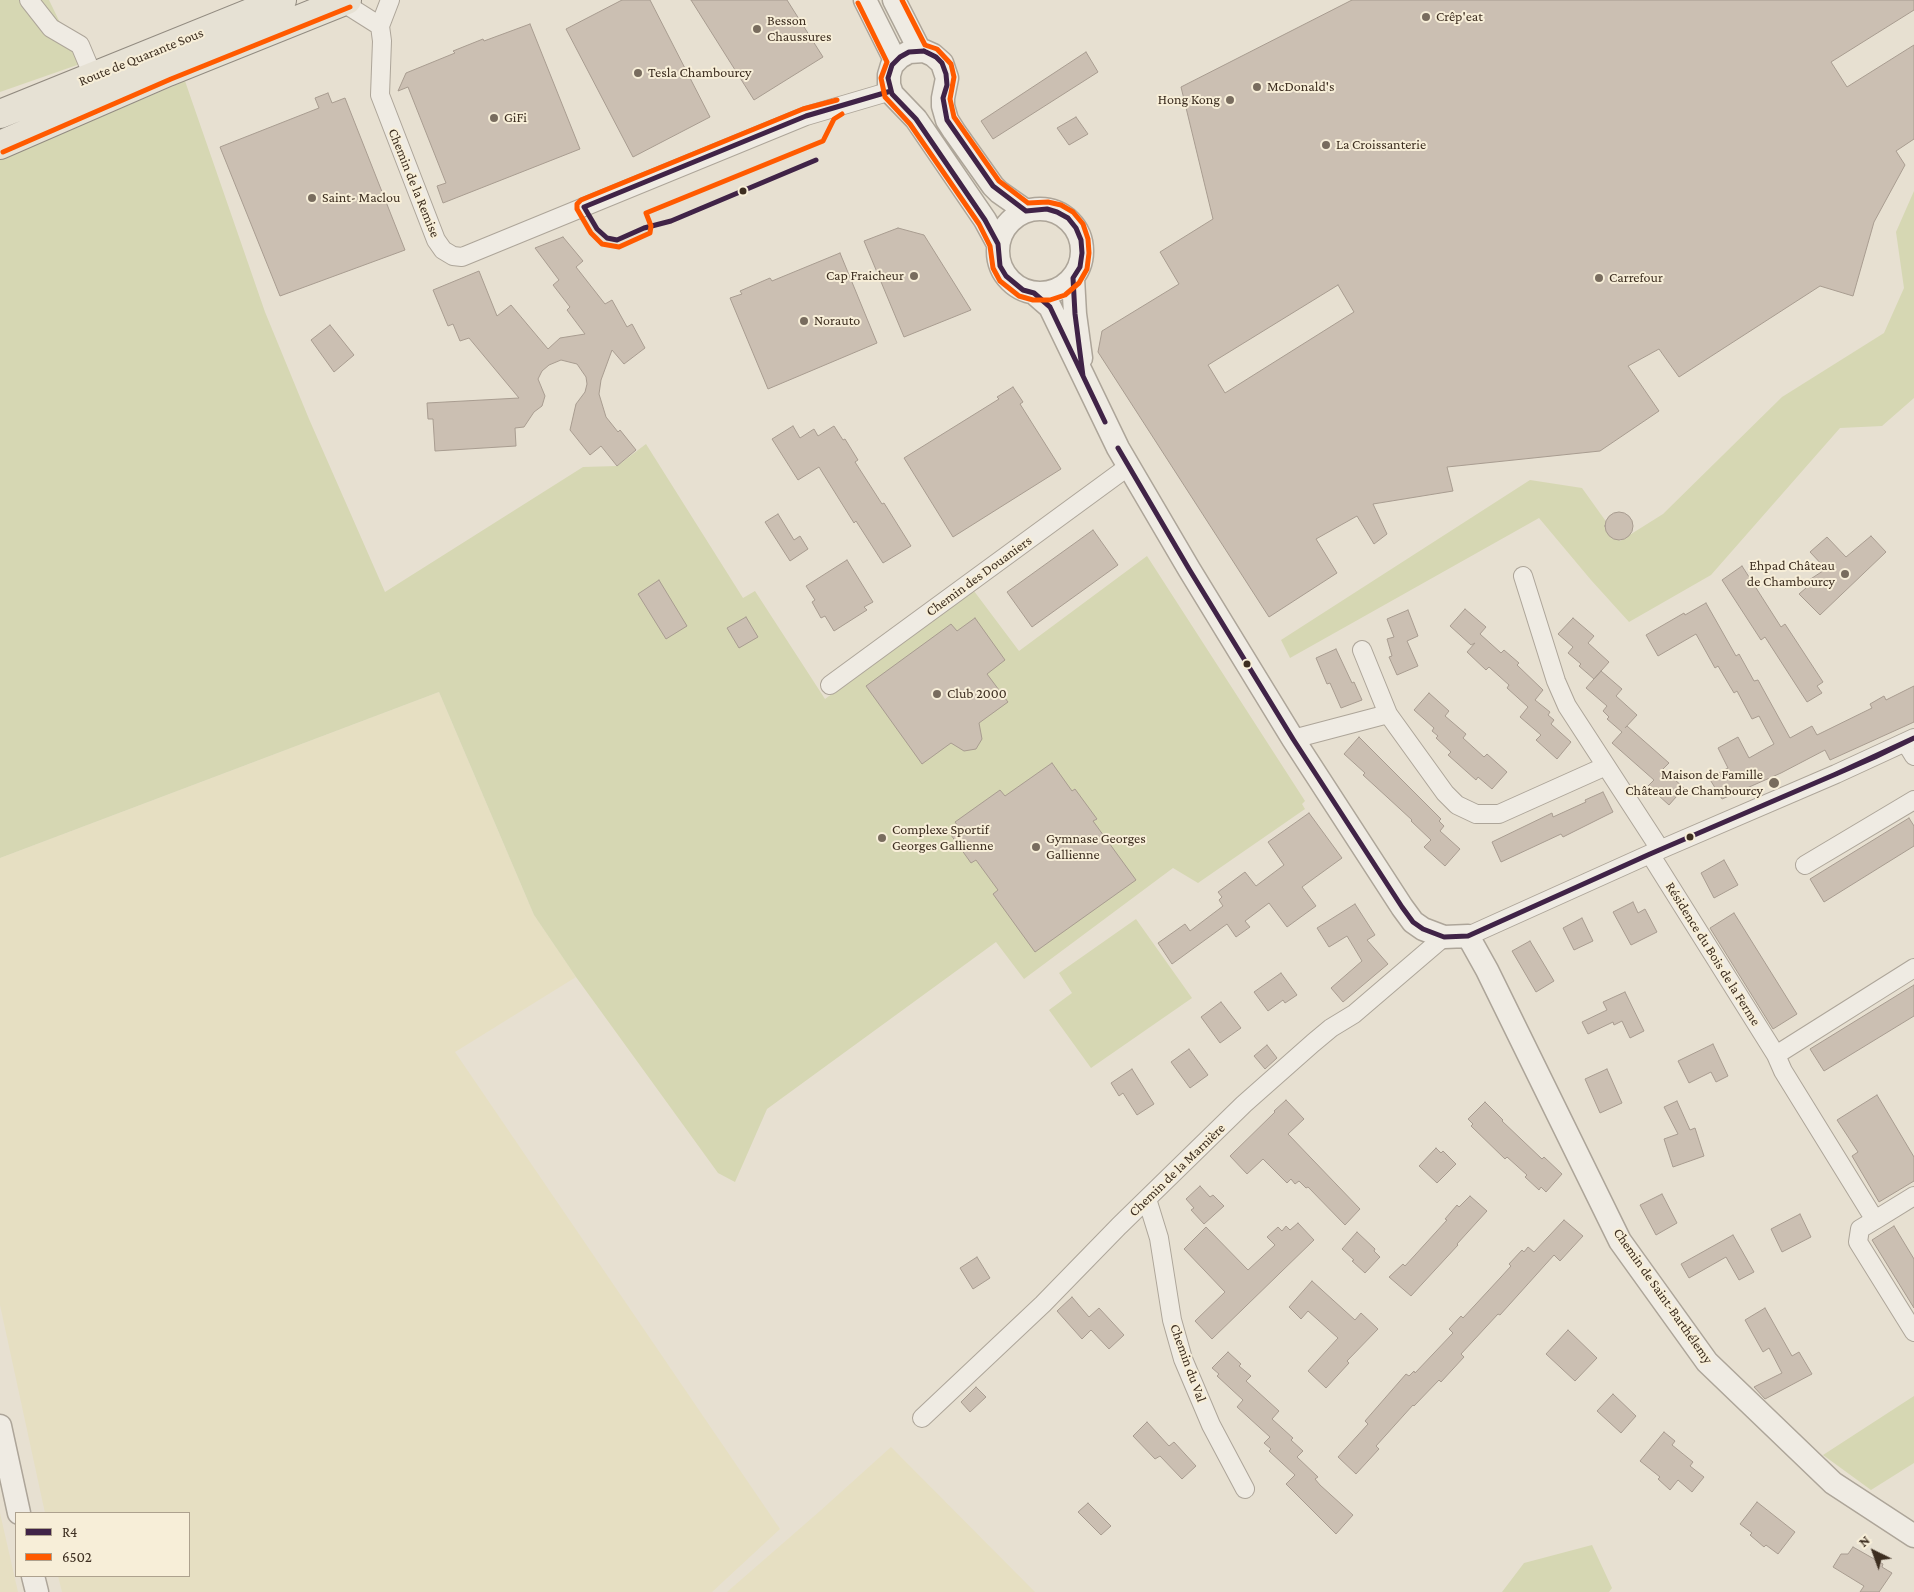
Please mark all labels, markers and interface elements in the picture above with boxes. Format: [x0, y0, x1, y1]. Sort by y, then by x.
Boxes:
place label: Crêp'eat [1436, 9, 1483, 25]
marker: Crêp'eat [1420, 11, 1432, 23]
place label: Besson Chaussures [767, 13, 831, 46]
marker: Besson Chaussures [751, 23, 763, 35]
street label: Route de Quarante Sous [76, 24, 206, 90]
place label: Tesla Chambourcy [648, 65, 752, 81]
marker: Tesla Chambourcy [632, 67, 644, 79]
place label: McDonald's [1267, 79, 1334, 95]
marker: McDonald's [1251, 81, 1263, 93]
place label: Hong Kong [1158, 92, 1220, 108]
marker: Hong Kong [1224, 94, 1236, 106]
place label: GiFi [504, 110, 527, 126]
marker: GiFi [488, 112, 500, 124]
street label: Chemin de la Remise [384, 126, 444, 240]
place label: La Croissanterie [1336, 137, 1426, 153]
marker: La Croissanterie [1320, 139, 1332, 151]
unlabelled marker [738, 186, 748, 196]
place label: Saint- Maclou [322, 190, 400, 206]
marker: Saint- Maclou [306, 192, 318, 204]
place label: Cap Fraicheur [826, 268, 904, 284]
marker: Cap Fraicheur [908, 270, 920, 282]
place label: Carrefour [1609, 270, 1663, 286]
marker: Carrefour [1593, 272, 1605, 284]
place label: Norauto [814, 313, 860, 329]
marker: Norauto [798, 315, 810, 327]
street label: Chemin des Douaniers [923, 532, 1035, 620]
place label: Ehpad Château de Chambourcy [1747, 558, 1835, 590]
marker: Ehpad Château de Chambourcy [1839, 568, 1851, 580]
unlabelled marker [1242, 659, 1252, 669]
place label: Club 2000 [947, 686, 1007, 702]
marker: Club 2000 [931, 688, 943, 700]
place label: Maison de Famille Château de Chambourcy [1625, 767, 1763, 800]
marker: Maison de Famille Château de Chambourcy [1767, 776, 1781, 790]
place label: Complexe Sportif Georges Gallienne [892, 822, 993, 854]
place label: Gymnase Georges Gallienne [1046, 831, 1146, 864]
marker: Complexe Sportif Georges Gallienne [876, 832, 888, 844]
unlabelled marker [1685, 832, 1695, 842]
marker: Gymnase Georges Gallienne [1030, 841, 1042, 853]
street label: Résidence du Bois de la Ferme [1662, 879, 1764, 1029]
street label: Chemin de la Marnière [1125, 1120, 1229, 1220]
street label: Chemin de Saint-Barthélemy [1610, 1225, 1716, 1367]
street label: Chemin du Val [1166, 1322, 1210, 1404]
legend [15, 1512, 190, 1577]
text: R4 [62, 1524, 77, 1540]
north arrow [1849, 1527, 1899, 1577]
text: N [1855, 1532, 1873, 1550]
text: 6502 [62, 1549, 92, 1565]

